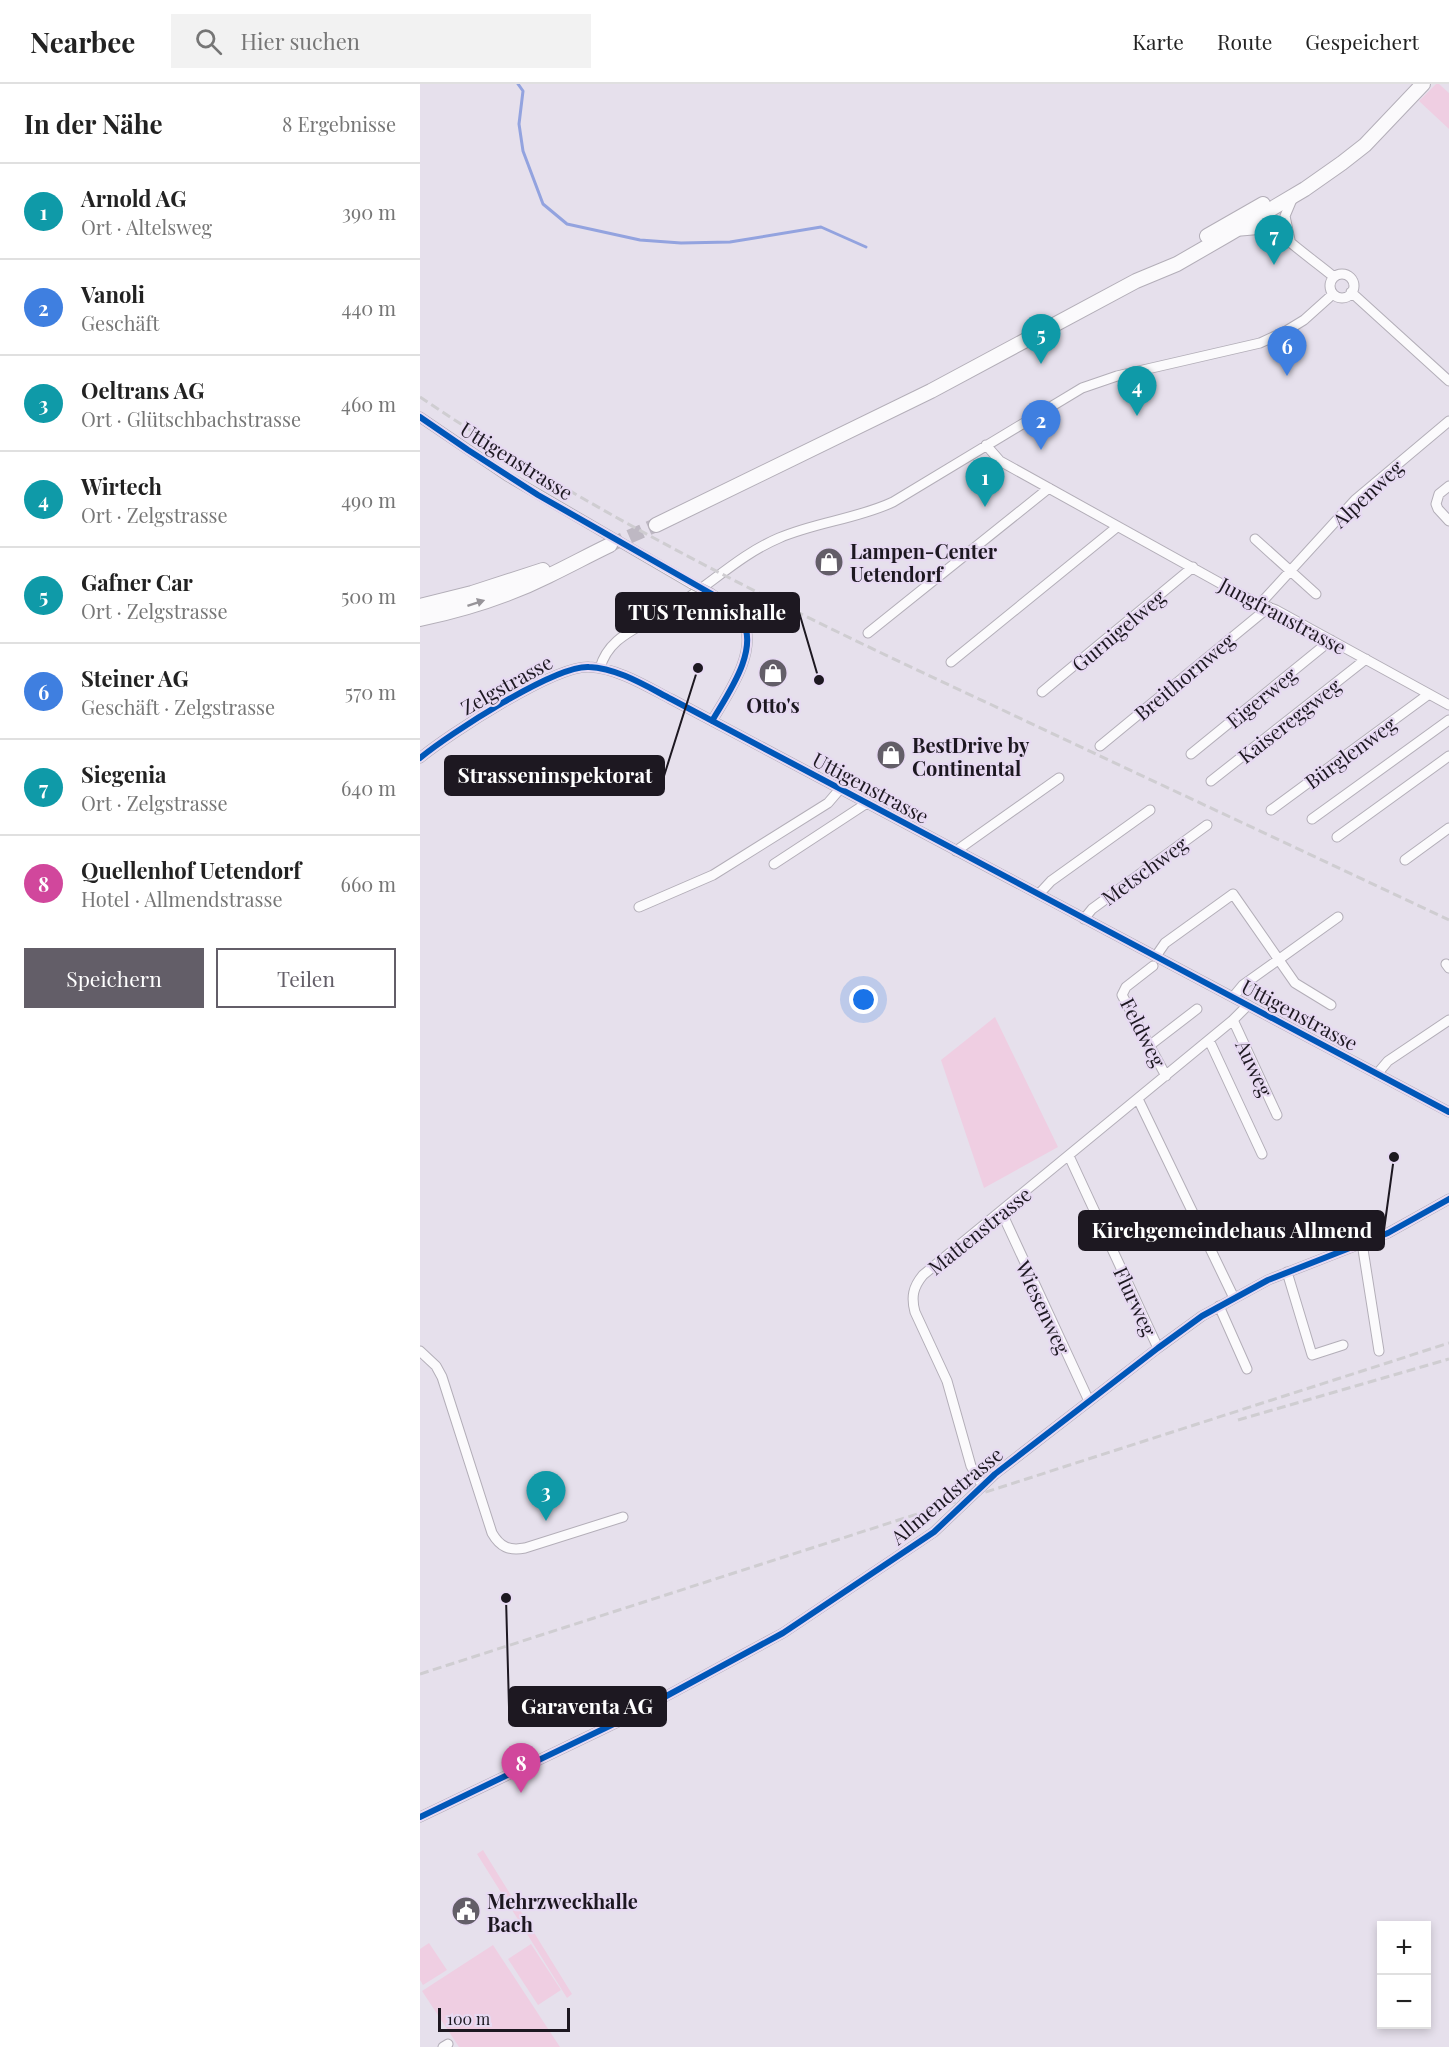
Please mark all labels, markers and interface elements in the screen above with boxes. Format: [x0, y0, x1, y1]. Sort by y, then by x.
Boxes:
search box [171, 14, 591, 68]
text: Nearbee [30, 23, 135, 60]
icon: search [192, 25, 225, 58]
text: Hier suchen [240, 26, 360, 56]
text: Karte [1132, 27, 1184, 55]
text: Route [1217, 27, 1272, 55]
text: Gespeichert [1305, 27, 1419, 55]
text: In der Nähe [24, 106, 163, 141]
text: 8 Ergebnisse [282, 110, 396, 137]
text: Arnold AG [81, 183, 186, 213]
text: 1 [40, 198, 47, 225]
text: 390 m [342, 198, 396, 225]
text: Ort · Altelsweg [81, 213, 212, 240]
pin: 7 [1254, 216, 1294, 265]
text: Vanoli [81, 279, 145, 309]
text: 2 [38, 294, 49, 321]
text: 440 m [342, 294, 396, 321]
text: Geschäft [81, 309, 159, 336]
pin: 5 [1022, 314, 1060, 364]
pin: 6 [1268, 326, 1306, 376]
pin: 4 [1118, 366, 1156, 416]
text: Oeltrans AG [81, 375, 204, 405]
text: 3 [39, 390, 48, 417]
text: 460 m [341, 390, 396, 417]
pin: 2 [1022, 400, 1060, 450]
text: Ort · Glütschbachstrasse [81, 405, 301, 432]
street label: Uttigenstrasse [455, 415, 579, 505]
street label: Alpenweg [1325, 453, 1409, 533]
pin: 1 [966, 458, 1004, 507]
text: Wirtech [81, 471, 162, 501]
text: 4 [38, 486, 49, 513]
text: 490 m [341, 486, 396, 513]
text: Ort · Zelgstrasse [81, 501, 228, 528]
place label: Lampen-Center Uetendorf [850, 537, 998, 587]
shop icon: Lampen-Center Uetendorf [813, 546, 845, 578]
text: Gafner Car [81, 567, 193, 597]
street label: Jungfraustrasse [1214, 570, 1351, 660]
text: 5 [39, 582, 48, 609]
text: 500 m [341, 582, 396, 609]
street label: Gurnigelweg [1065, 583, 1171, 677]
callout: TUS Tennishalle [616, 593, 799, 632]
text: Ort · Zelgstrasse [81, 597, 228, 624]
text: TUS Tennishalle [628, 597, 786, 625]
one-way arrow [467, 598, 485, 608]
street label: Breithornweg [1128, 626, 1240, 726]
street label: Zelgstrasse [455, 648, 557, 720]
shop icon: Otto's [757, 657, 789, 689]
street label: Eigerweg [1220, 660, 1302, 734]
text: Steiner AG [81, 663, 189, 693]
street label: Kaisereggweg [1232, 671, 1346, 769]
text: 6 [38, 678, 49, 705]
text: 570 m [345, 678, 396, 705]
place label: Otto's [746, 691, 800, 718]
text: Geschäft · Zelgstrasse [81, 693, 275, 720]
street label: Bürglenweg [1299, 709, 1402, 794]
place label: BestDrive by Continental [912, 731, 1030, 781]
shop icon: BestDrive by Continental [875, 739, 907, 771]
street label: Uttigenstrasse [808, 745, 934, 829]
callout: Strasseninspektorat [445, 756, 664, 795]
text: Siegenia [81, 759, 166, 789]
text: Strasseninspektorat [457, 760, 653, 788]
text: 7 [39, 774, 48, 801]
text: 640 m [341, 774, 396, 801]
text: Ort · Zelgstrasse [81, 789, 228, 816]
street label: Metschweg [1095, 829, 1193, 910]
text: Quellenhof Uetendorf [81, 855, 301, 885]
text: 8 [38, 870, 49, 897]
text: 660 m [341, 870, 396, 897]
text: Hotel · Allmendstrasse [81, 885, 283, 912]
button: Speichern [24, 948, 204, 1008]
button: Teilen [216, 948, 396, 1008]
street label: Uttigenstrasse [1237, 972, 1363, 1056]
your location [849, 985, 878, 1014]
street label: Feldweg [1115, 993, 1173, 1072]
street label: Auweg [1230, 1034, 1280, 1101]
street label: Mattenstrasse [922, 1180, 1036, 1280]
callout: Kirchgemeindehaus Allmend [1079, 1211, 1384, 1250]
text: Kirchgemeindehaus Allmend [1092, 1215, 1373, 1243]
street label: Wiesenweg [1010, 1255, 1078, 1359]
street label: Flurweg [1108, 1262, 1164, 1340]
street label: Allmendstrasse [884, 1440, 1008, 1550]
pin: 3 [526, 1472, 566, 1521]
callout: Garaventa AG [509, 1687, 666, 1726]
text: Garaventa AG [521, 1691, 653, 1719]
pin: 8 [502, 1744, 540, 1793]
place label: Mehrzweckhalle Bach [487, 1887, 638, 1937]
public building icon: Mehrzweckhalle Bach [450, 1895, 482, 1927]
map controls [1377, 1921, 1431, 2029]
button: + [1377, 1921, 1431, 1975]
button: − [1377, 1975, 1431, 2029]
scale bar [438, 2005, 570, 2032]
text: 100 m [447, 2008, 490, 2029]

